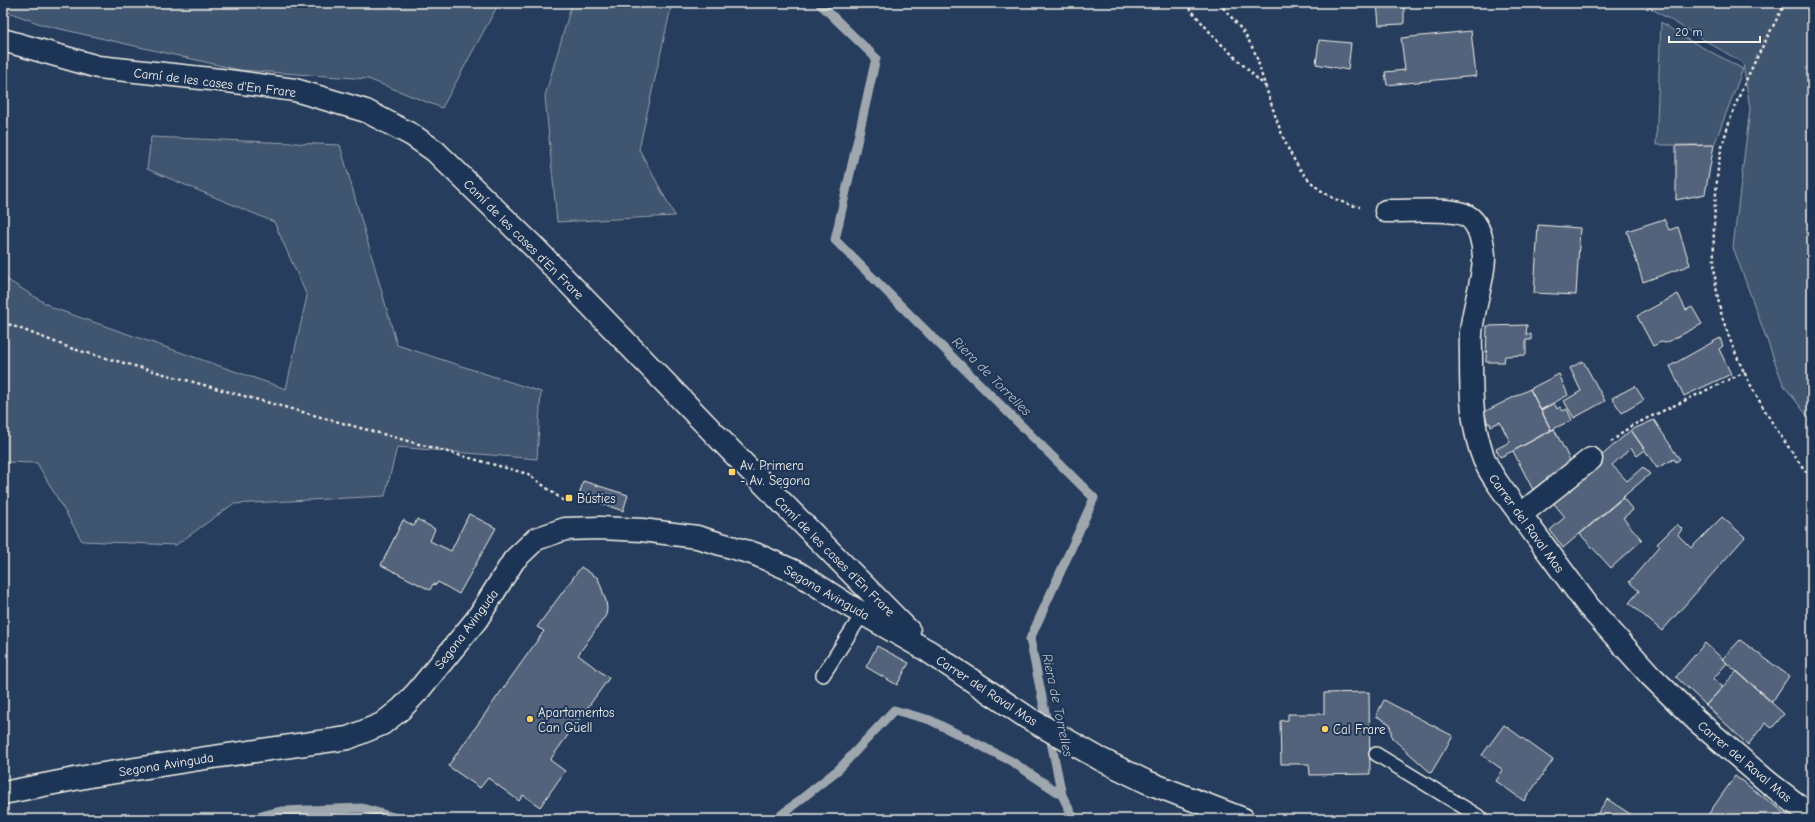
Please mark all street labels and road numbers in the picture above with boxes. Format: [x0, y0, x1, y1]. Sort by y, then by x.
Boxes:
street label: Camí de les cases d'En Frare [133, 65, 298, 100]
street label: Camí de les cases d'En Frare [461, 176, 587, 303]
street label: Carrer del Raval Mas [1486, 471, 1567, 575]
street label: Camí de les cases d'En Frare [772, 493, 898, 620]
street label: Segona Avinguda [781, 562, 872, 623]
street label: Segona Avinguda [432, 586, 501, 672]
street label: Carrer del Raval Mas [933, 652, 1040, 729]
street label: Carrer del Raval Mas [1695, 718, 1795, 805]
street label: Segona Avinguda [118, 750, 215, 779]

